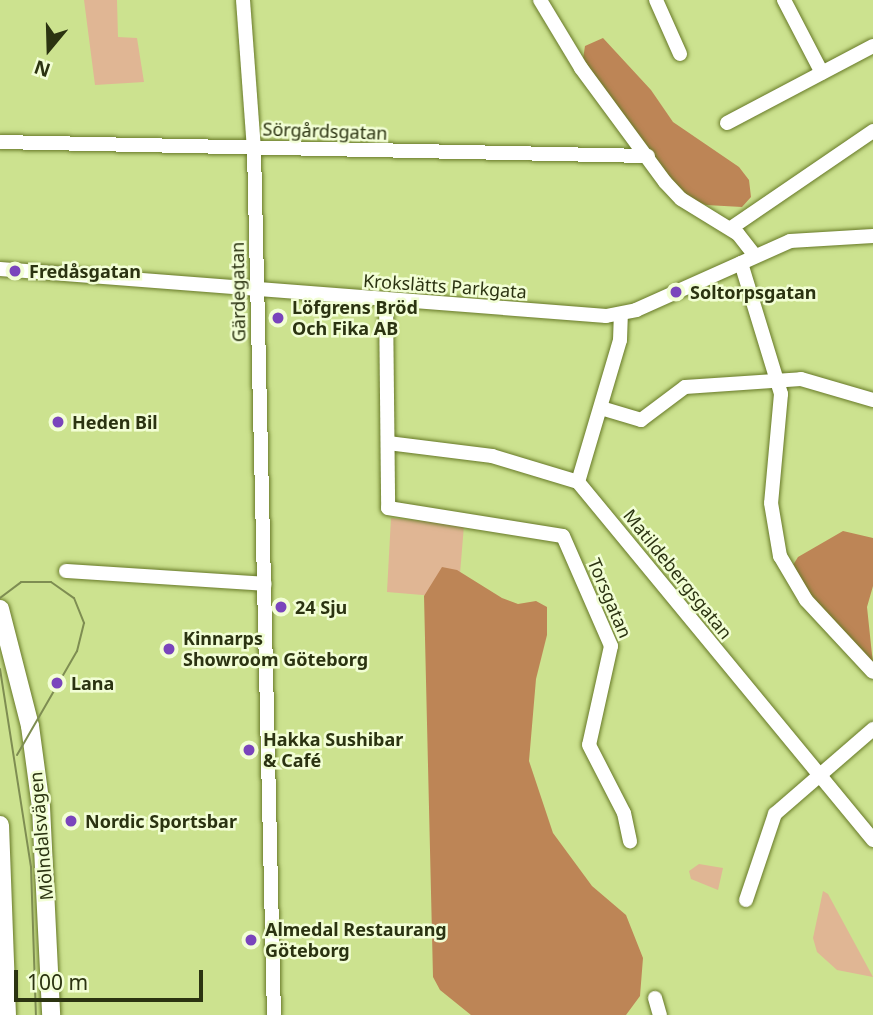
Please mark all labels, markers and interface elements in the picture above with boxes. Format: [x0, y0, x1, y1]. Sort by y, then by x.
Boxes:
north arrow [14, 14, 84, 84]
text: N [31, 54, 54, 84]
street label: Sörgårdsgatan [262, 118, 388, 144]
street label: Gärdegatan [226, 242, 250, 342]
place label: Fredåsgatan [29, 260, 141, 282]
marker: Fredåsgatan [7, 263, 23, 279]
street label: Krokslätts Parkgata [362, 270, 528, 302]
place label: Soltorpsgatan [690, 281, 817, 303]
marker: Soltorpsgatan [668, 284, 684, 300]
place label: Löfgrens Bröd Och Fika AB [292, 297, 418, 340]
marker: Löfgrens Bröd Och Fika AB [270, 310, 286, 326]
place label: Heden Bil [72, 411, 158, 433]
marker: Heden Bil [50, 414, 66, 430]
street label: Matildebergsgatan [619, 505, 737, 643]
street label: Torsgatan [584, 555, 636, 641]
place label: 24 Sju [295, 596, 347, 618]
marker: 24 Sju [273, 599, 289, 615]
place label: Kinnarps Showroom Göteborg [183, 628, 368, 670]
marker: Kinnarps Showroom Göteborg [161, 641, 177, 657]
place label: Lana [71, 672, 114, 694]
marker: Lana [49, 675, 65, 691]
place label: Hakka Sushibar & Café [263, 729, 403, 772]
marker: Hakka Sushibar & Café [241, 742, 257, 758]
street label: Mölndalsvägen [25, 771, 57, 901]
place label: Nordic Sportsbar [85, 810, 237, 832]
marker: Nordic Sportsbar [63, 813, 79, 829]
place label: Almedal Restaurang Göteborg [265, 919, 447, 962]
marker: Almedal Restaurang Göteborg [243, 932, 259, 948]
scale bar [18, 956, 206, 1000]
text: 100 m [27, 968, 88, 996]

